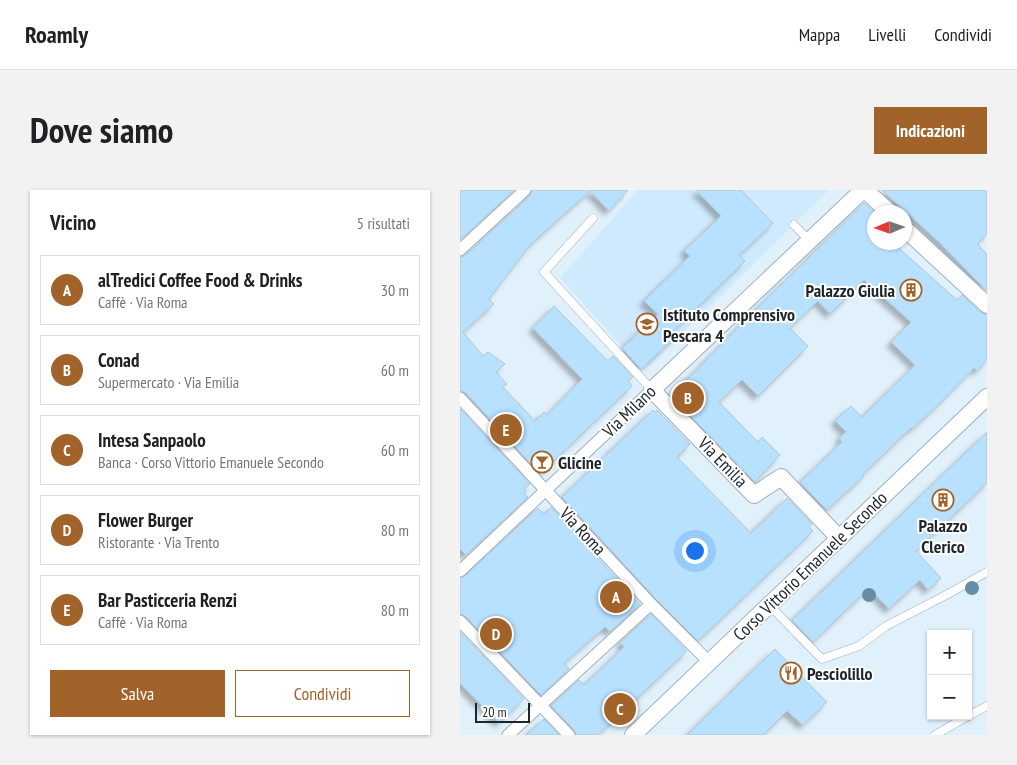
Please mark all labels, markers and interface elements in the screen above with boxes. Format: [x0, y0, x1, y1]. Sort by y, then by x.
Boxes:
text: Roamly [25, 19, 88, 50]
text: Mappa [799, 23, 840, 46]
text: Livelli [868, 23, 906, 46]
text: Condividi [934, 23, 992, 46]
text: Dove siamo [30, 107, 173, 153]
button: Indicazioni [874, 107, 987, 154]
north arrow [867, 205, 912, 250]
text: Vicino [50, 209, 96, 236]
text: 5 risultati [357, 213, 410, 233]
text: alTredici Coffee Food & Drinks [98, 268, 302, 292]
building icon: Palazzo Giulia [899, 278, 923, 302]
place label: Palazzo Giulia [806, 279, 895, 302]
text: A [63, 280, 71, 300]
text: 30 m [381, 280, 409, 300]
text: Caffè · Via Roma [98, 292, 188, 312]
place label: Istituto Comprensivo Pescara 4 [663, 303, 795, 347]
school or university icon: Istituto Comprensivo Pescara 4 [635, 312, 659, 336]
text: Conad [98, 348, 139, 372]
text: B [63, 360, 71, 380]
text: 60 m [381, 360, 409, 380]
text: Supermercato · Via Emilia [98, 372, 239, 392]
pin: B [672, 379, 704, 417]
street label: Via Milano [597, 380, 661, 443]
pin: E [490, 411, 522, 449]
text: Intesa Sanpaolo [98, 428, 206, 452]
street label: Via Emilia [693, 431, 753, 492]
text: C [63, 440, 71, 460]
text: 60 m [381, 440, 409, 460]
bar icon: Glicine [530, 450, 554, 474]
place label: Glicine [558, 451, 602, 474]
text: Banca · Corso Vittorio Emanuele Secondo [98, 452, 324, 472]
street label: Corso Vittorio Emanuele Secondo [728, 486, 892, 646]
building icon: Palazzo Clerico [931, 488, 955, 512]
street label: Via Roma [554, 501, 611, 560]
text: Flower Burger [98, 508, 193, 532]
place label: Palazzo Clerico [918, 514, 968, 558]
text: D [63, 520, 71, 540]
text: 80 m [381, 520, 409, 540]
text: Ristorante · Via Trento [98, 532, 220, 552]
your location [682, 538, 708, 564]
pin: A [600, 578, 632, 616]
text: Bar Pasticceria Renzi [98, 588, 237, 612]
text: E [64, 600, 70, 620]
text: 80 m [381, 600, 409, 620]
text: Caffè · Via Roma [98, 612, 188, 632]
pin: D [480, 615, 512, 653]
map controls [927, 630, 972, 720]
button: + [927, 630, 972, 675]
restaurant icon: Pesciolillo [779, 661, 803, 685]
place label: Pesciolillo [807, 662, 873, 685]
button: Salva [50, 670, 225, 717]
button: Condividi [235, 670, 410, 717]
button: − [927, 675, 972, 720]
pin: C [604, 690, 636, 728]
scale bar [475, 700, 530, 723]
text: 20 m [482, 703, 507, 721]

